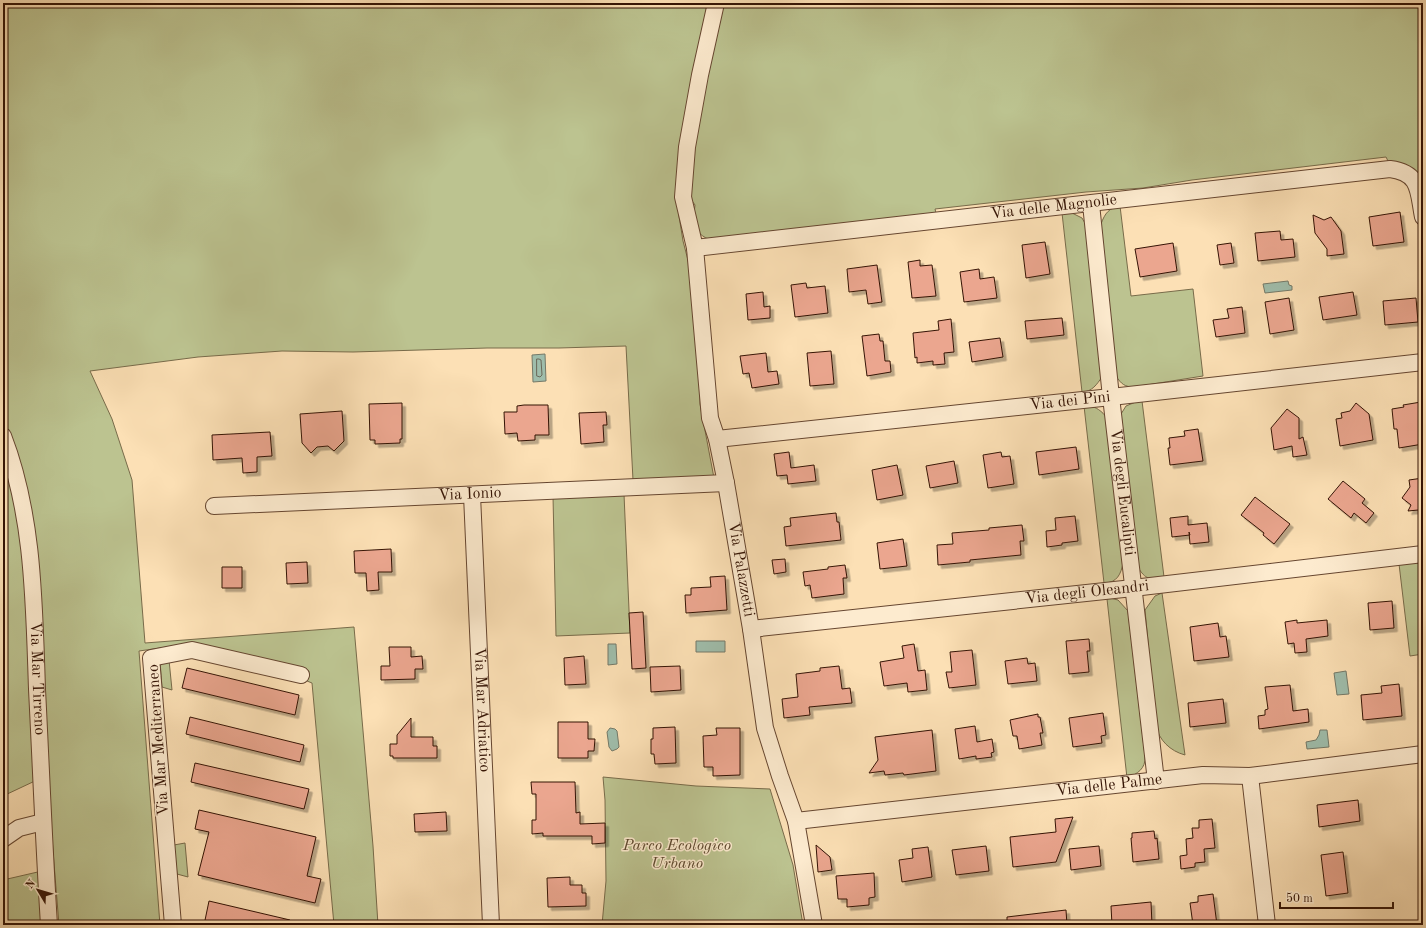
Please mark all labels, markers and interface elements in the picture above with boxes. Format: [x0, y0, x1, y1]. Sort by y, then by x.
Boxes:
street label: Via delle Magnolie [990, 192, 1118, 222]
street label: Via dei Pini [1029, 389, 1111, 414]
street label: Via degli Eucalipti [1107, 428, 1138, 556]
street label: Via Ionio [438, 485, 502, 504]
street label: Via Palazzetti [725, 521, 757, 618]
street label: Via degli Oleandri [1024, 578, 1150, 608]
street label: Via Mar Tirreno [27, 621, 47, 736]
street label: Via Mar Adriatico [471, 647, 492, 773]
street label: Via Mar Mediterraneo [146, 664, 172, 816]
street label: Via delle Palme [1055, 772, 1163, 800]
park label: Parco Ecologico Urbano [622, 838, 731, 872]
north arrow [18, 870, 58, 910]
text: N [24, 878, 39, 891]
scale bar [1280, 884, 1393, 910]
text: 50 m [1286, 892, 1313, 905]

